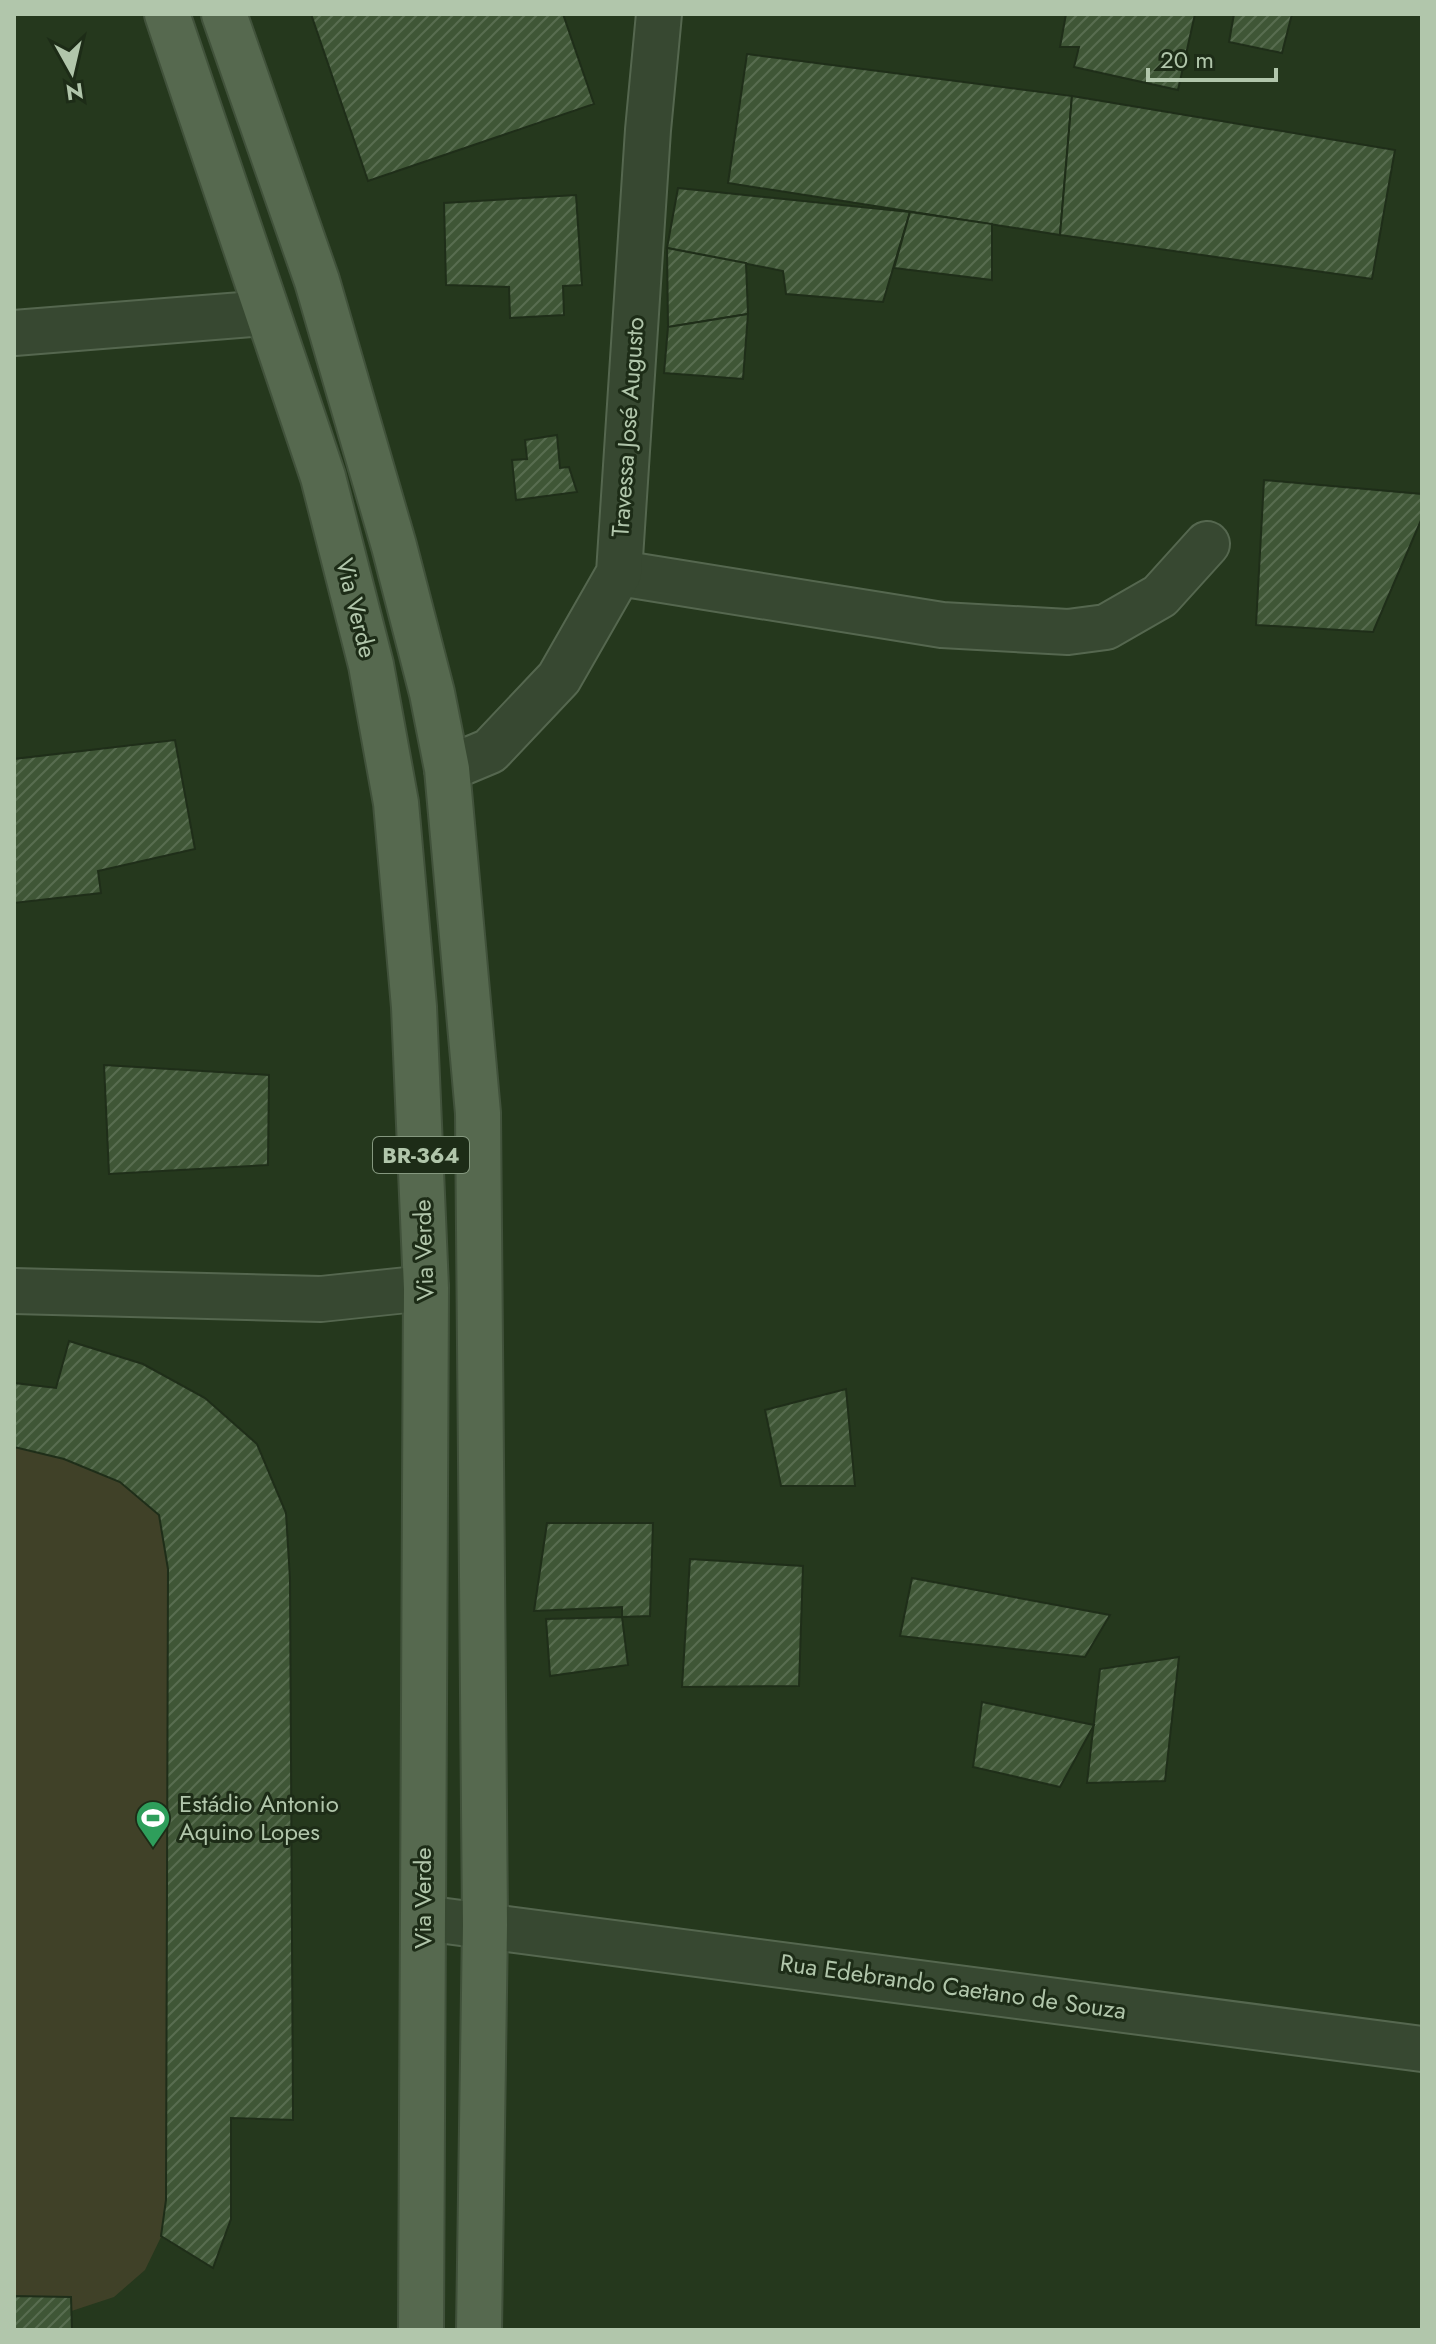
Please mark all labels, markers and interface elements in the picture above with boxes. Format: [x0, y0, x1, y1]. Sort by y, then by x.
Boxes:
north arrow [32, 32, 112, 112]
scale bar [1148, 32, 1276, 82]
text: 20 m [1160, 42, 1214, 77]
text: N [64, 75, 86, 109]
street label: Travessa José Augusto [602, 316, 653, 538]
street label: Via Verde [327, 554, 386, 661]
road number: BR-364 [373, 1137, 469, 1173]
street label: Via Verde [404, 1199, 443, 1301]
place label: Estádio Antonio Aquino Lopes [179, 1786, 339, 1849]
sports icon: Estádio Antonio Aquino Lopes [134, 1799, 172, 1849]
street label: Via Verde [405, 1847, 440, 1949]
street label: Rua Edebrando Caetano de Souza [778, 1945, 1128, 2028]

